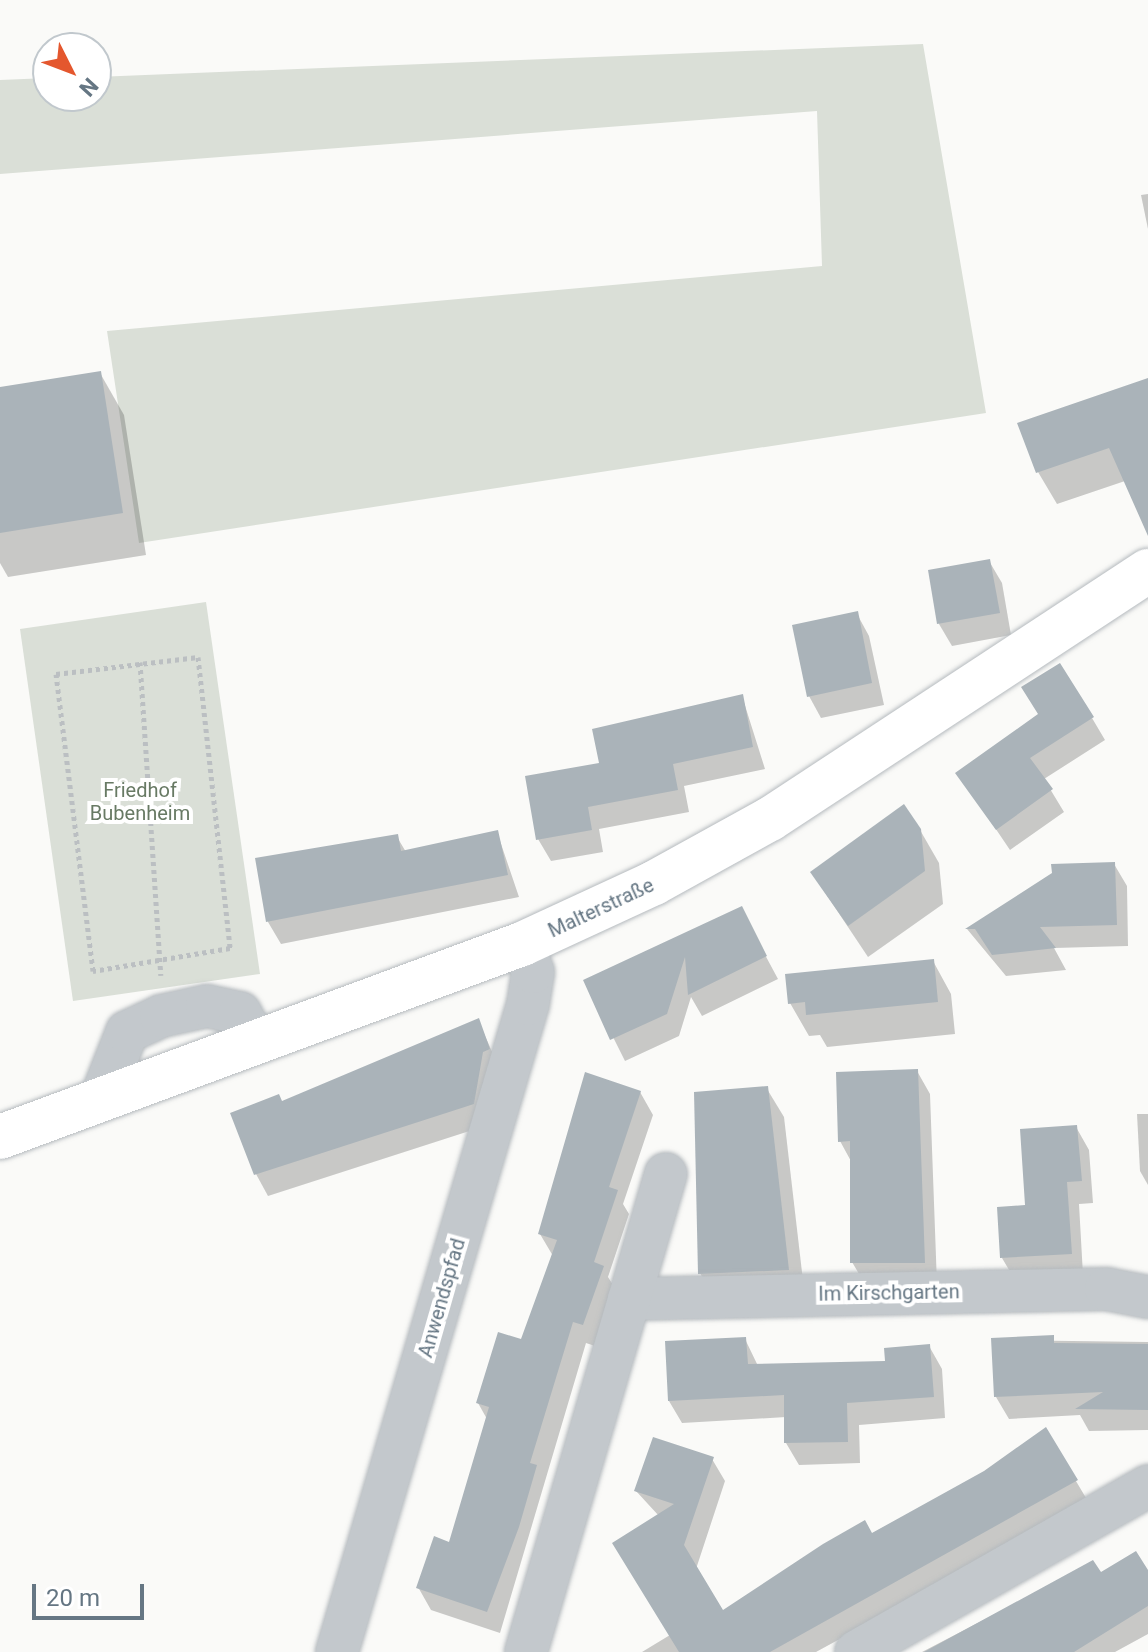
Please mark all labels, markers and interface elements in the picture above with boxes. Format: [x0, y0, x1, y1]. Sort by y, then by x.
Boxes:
north arrow [32, 32, 112, 112]
text: N [74, 73, 103, 101]
park label: Friedhof Bubenheim [90, 778, 190, 825]
street label: Malterstraße [544, 873, 658, 943]
street label: Anwendspfad [414, 1236, 470, 1360]
street label: Im Kirschgarten [818, 1280, 960, 1306]
scale bar [36, 1568, 148, 1618]
text: 20 m [46, 1584, 100, 1612]

